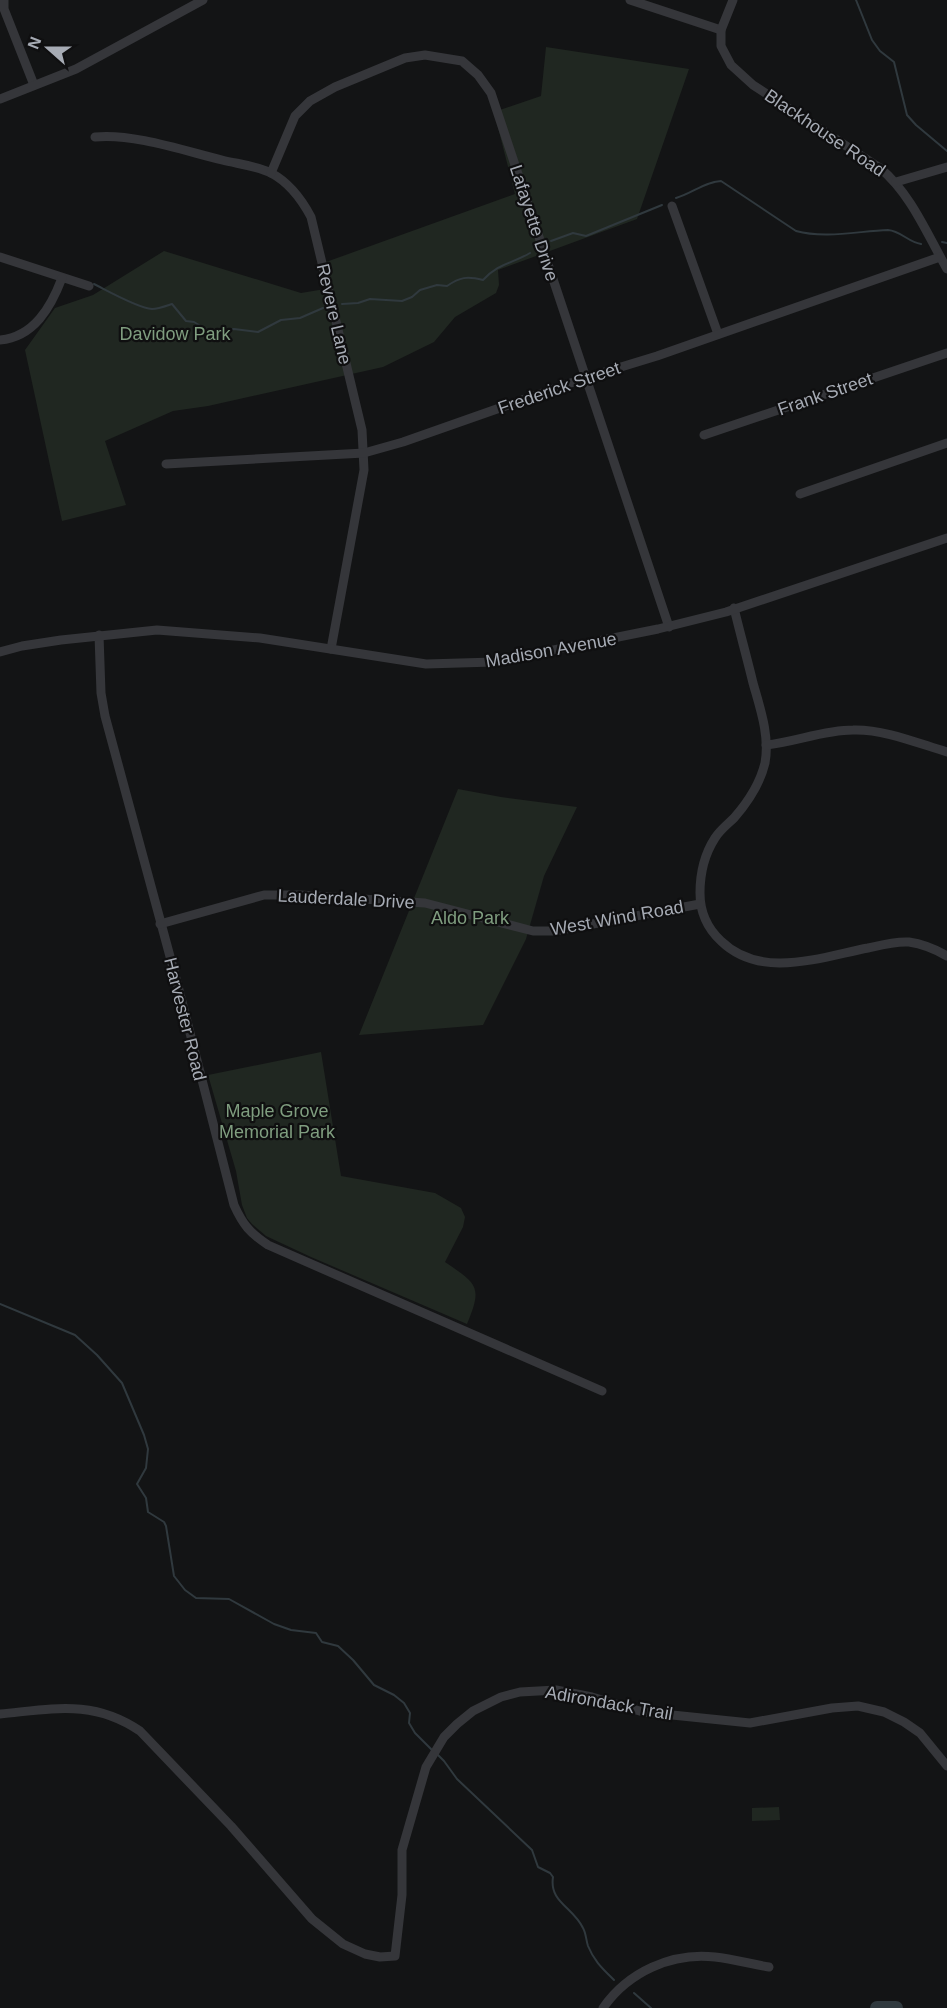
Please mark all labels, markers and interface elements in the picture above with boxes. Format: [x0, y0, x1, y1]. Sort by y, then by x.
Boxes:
north arrow [18, 18, 78, 78]
text: N [24, 34, 44, 51]
street label: Blackhouse Road [761, 85, 889, 181]
street label: Lafayette Drive [506, 162, 562, 284]
street label: Revere Lane [313, 262, 355, 366]
park label: Davidow Park [119, 324, 232, 344]
street label: Frederick Street [495, 358, 623, 418]
street label: Frank Street [775, 368, 875, 420]
street label: Madison Avenue [484, 629, 618, 671]
street label: Lauderdale Drive [277, 885, 415, 913]
street label: West Wind Road [549, 896, 685, 940]
park label: Aldo Park [431, 908, 510, 928]
street label: Harvester Road [160, 955, 210, 1083]
park label: Maple Grove Memorial Park [219, 1101, 336, 1142]
street label: Adirondack Trail [544, 1682, 674, 1724]

